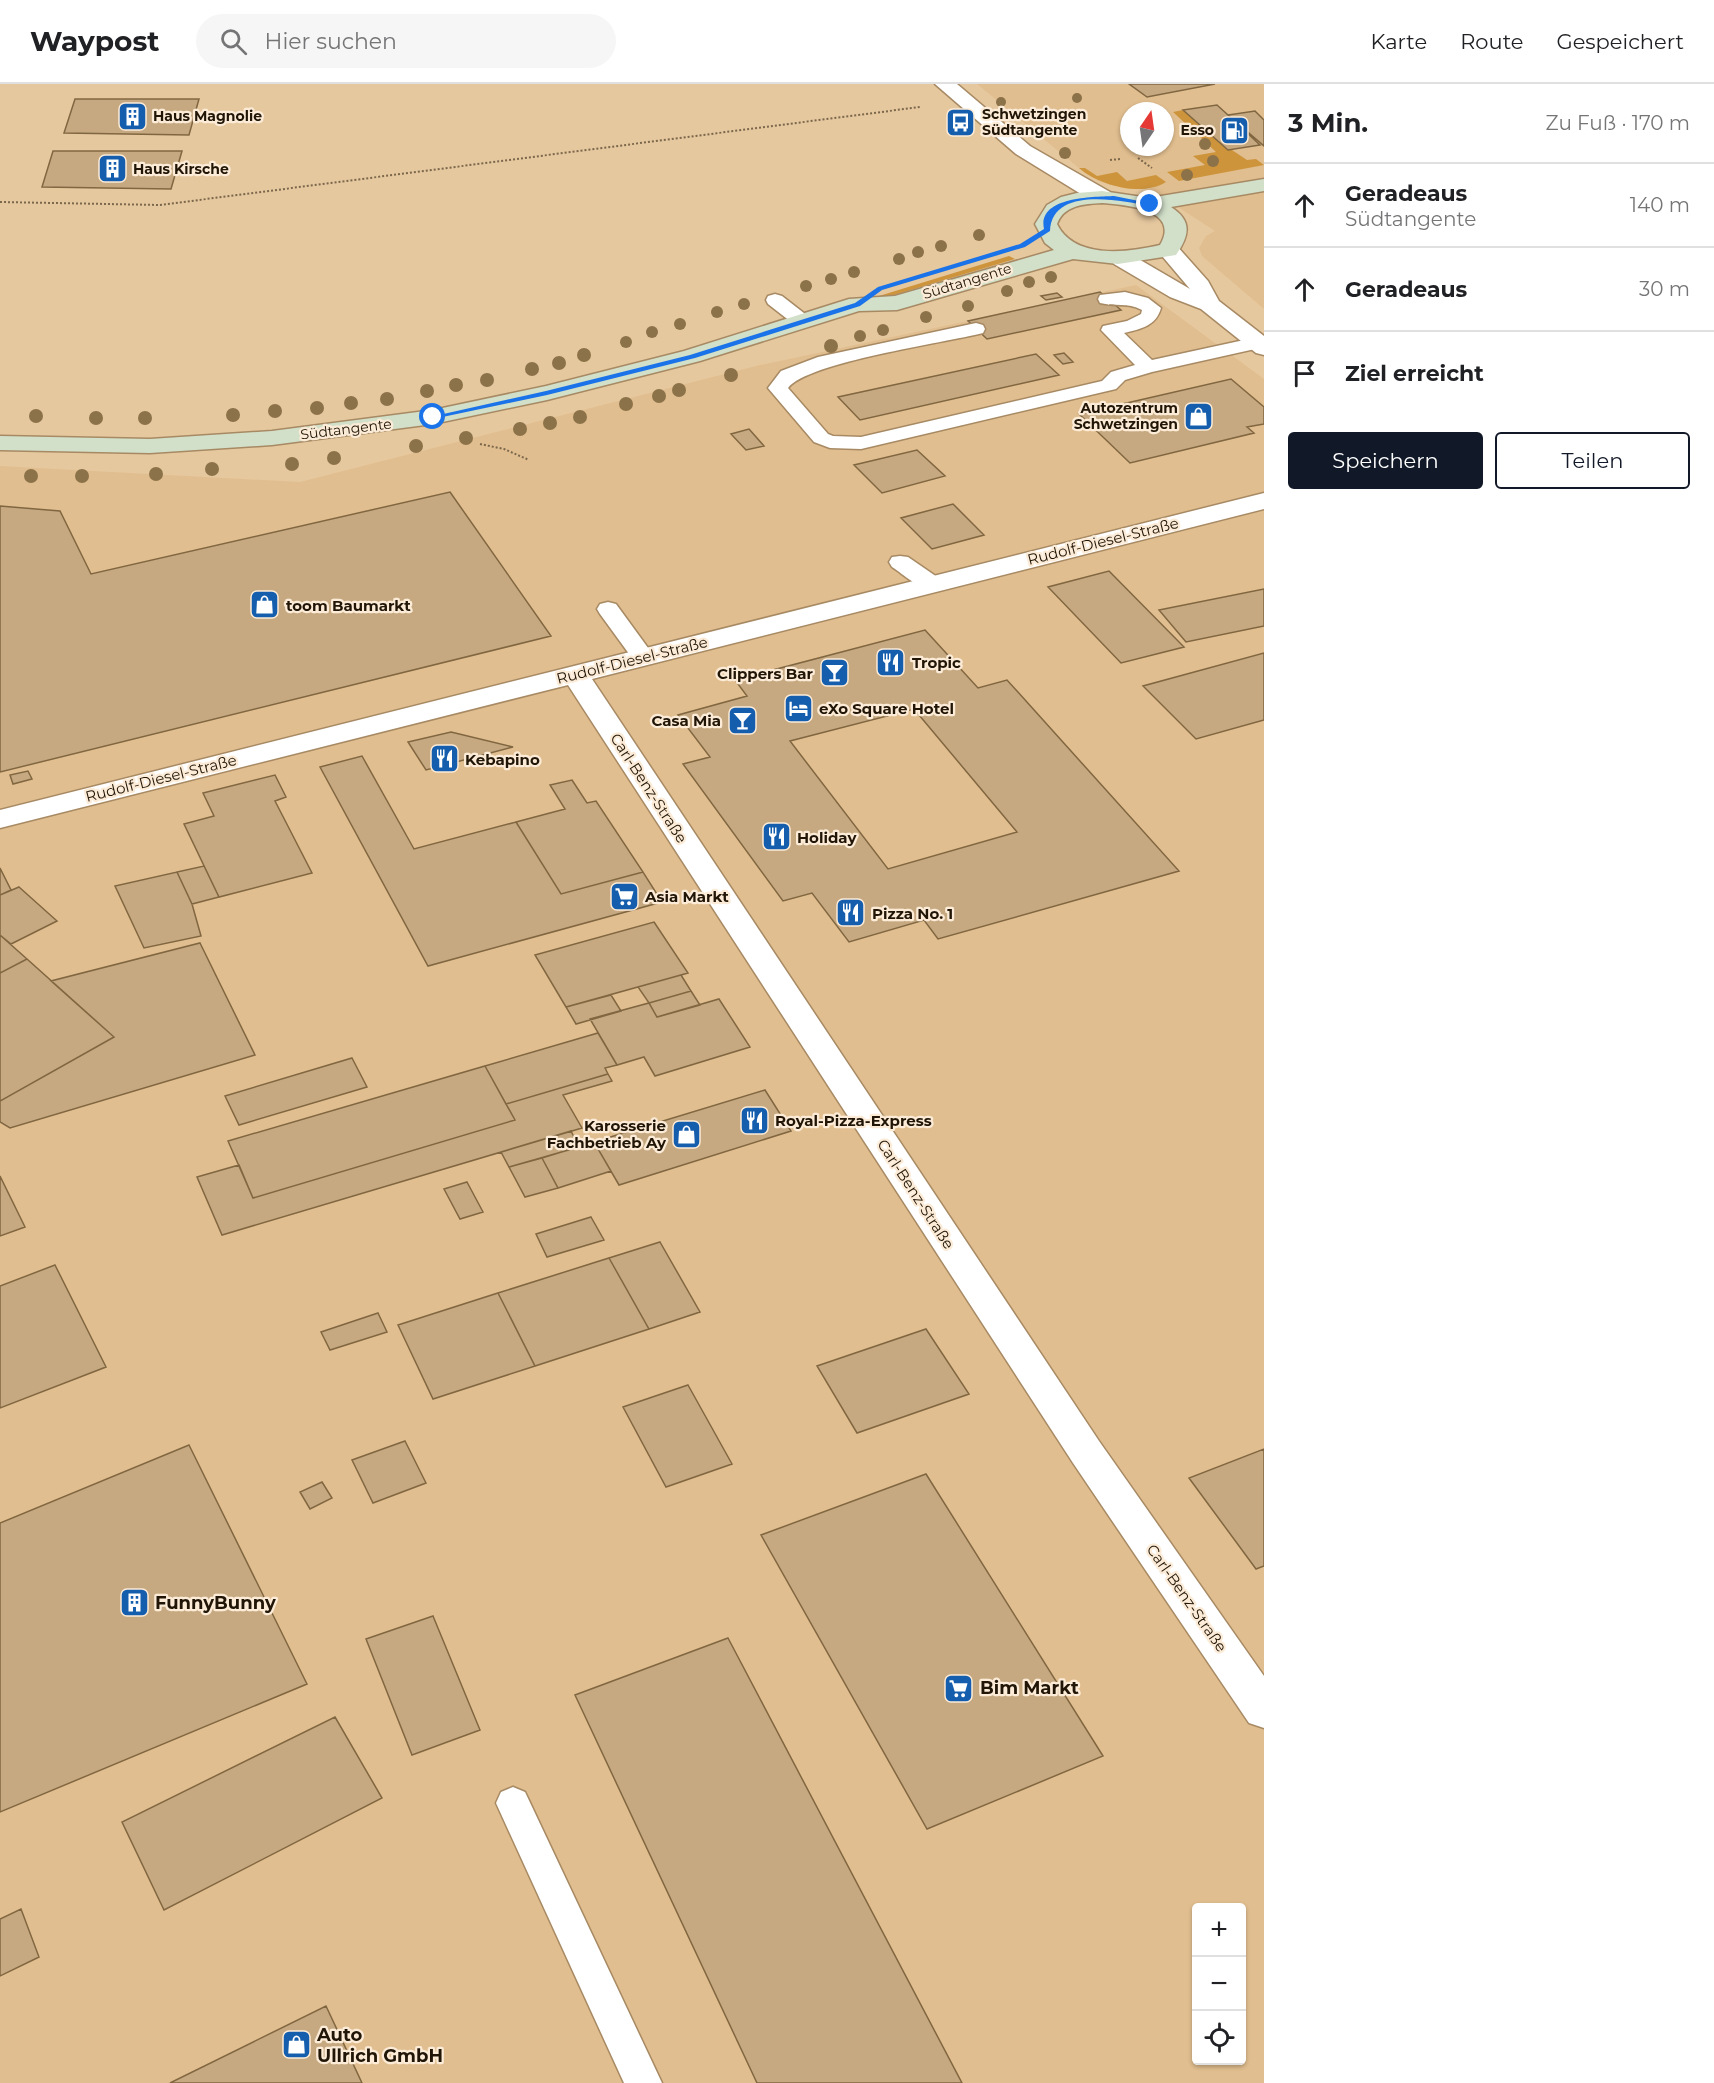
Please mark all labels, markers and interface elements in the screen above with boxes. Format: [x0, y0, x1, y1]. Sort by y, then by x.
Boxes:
search box [196, 14, 616, 68]
text: Waypost [30, 24, 160, 58]
icon: search [217, 25, 250, 58]
text: Hier suchen [265, 28, 397, 55]
text: Karte [1371, 29, 1427, 54]
text: Route [1460, 29, 1523, 54]
text: Gespeichert [1556, 29, 1684, 54]
building icon: Haus Magnolie [116, 100, 148, 132]
north arrow [1120, 102, 1174, 156]
place label: Schwetzingen Südtangente [982, 105, 1086, 139]
bus stop icon: Schwetzingen Südtangente [945, 106, 977, 138]
place label: Haus Magnolie [153, 107, 262, 125]
text: 3 Min. [1288, 107, 1368, 139]
text: Zu Fuß · 170 m [1546, 111, 1690, 135]
fuel station icon: Esso [1219, 114, 1251, 146]
place label: Esso [1181, 121, 1214, 139]
building icon: Haus Kirsche [96, 153, 128, 185]
place label: Haus Kirsche [133, 160, 229, 178]
text: Geradeaus [1345, 180, 1467, 207]
icon: ahead [1288, 189, 1321, 222]
route end [1136, 190, 1162, 216]
text: 140 m [1630, 193, 1690, 217]
text: Südtangente [1345, 207, 1476, 231]
street label: Südtangente [920, 259, 1014, 303]
icon: ahead [1288, 273, 1321, 306]
text: Geradeaus [1345, 276, 1467, 303]
text: 30 m [1639, 277, 1690, 301]
icon: arrive [1288, 357, 1321, 390]
text: Ziel erreicht [1345, 360, 1484, 387]
place label: Autozentrum Schwetzingen [1074, 399, 1178, 433]
shop icon: Autozentrum Schwetzingen [1183, 400, 1215, 432]
route start [419, 403, 445, 429]
street label: Südtangente [299, 414, 393, 444]
button: Speichern [1288, 432, 1483, 489]
button: Teilen [1495, 432, 1690, 489]
street label: Rudolf-Diesel-Straße [1025, 513, 1181, 569]
shop icon: toom Baumarkt [249, 589, 281, 621]
place label: toom Baumarkt [286, 596, 411, 615]
street label: Rudolf-Diesel-Straße [554, 632, 710, 688]
restaurant icon: Tropic [875, 646, 907, 678]
place label: Tropic [912, 653, 961, 672]
bar icon: Clippers Bar [818, 657, 850, 689]
place label: Clippers Bar [717, 664, 814, 683]
hotel icon: eXo Square Hotel [782, 692, 814, 724]
place label: eXo Square Hotel [819, 699, 954, 718]
bar icon: Casa Mia [726, 704, 758, 736]
place label: Casa Mia [651, 711, 721, 730]
street label: Carl-Benz-Straße [606, 730, 692, 846]
restaurant icon: Kebapino [428, 743, 460, 775]
street label: Rudolf-Diesel-Straße [83, 750, 239, 806]
place label: Kebapino [465, 750, 540, 769]
restaurant icon: Holiday [760, 821, 792, 853]
place label: Holiday [797, 828, 857, 847]
supermarket icon: Asia Markt [608, 880, 640, 912]
place label: Asia Markt [644, 887, 729, 906]
restaurant icon: Pizza No. 1 [835, 897, 867, 929]
place label: Pizza No. 1 [872, 904, 953, 923]
restaurant icon: Royal-Pizza-Express [738, 1104, 770, 1136]
place label: Royal-Pizza-Express [775, 1111, 932, 1130]
place label: Karosserie Fachbetrieb Ay [547, 1116, 667, 1152]
shop icon: Karosserie Fachbetrieb Ay [671, 1118, 703, 1150]
street label: Carl-Benz-Straße [873, 1136, 959, 1252]
street label: Carl-Benz-Straße [1143, 1540, 1231, 1656]
building icon: FunnyBunny [118, 1587, 150, 1619]
place label: FunnyBunny [155, 1592, 276, 1614]
supermarket icon: Bim Markt [943, 1672, 975, 1704]
place label: Bim Markt [980, 1677, 1079, 1699]
map controls [1192, 1903, 1246, 2065]
button: + [1192, 1903, 1246, 1957]
button: − [1192, 1957, 1246, 2011]
button: locate [1192, 2011, 1246, 2065]
place label: Auto Ullrich GmbH [316, 2024, 443, 2067]
shop icon: Auto Ullrich GmbH [280, 2029, 312, 2061]

